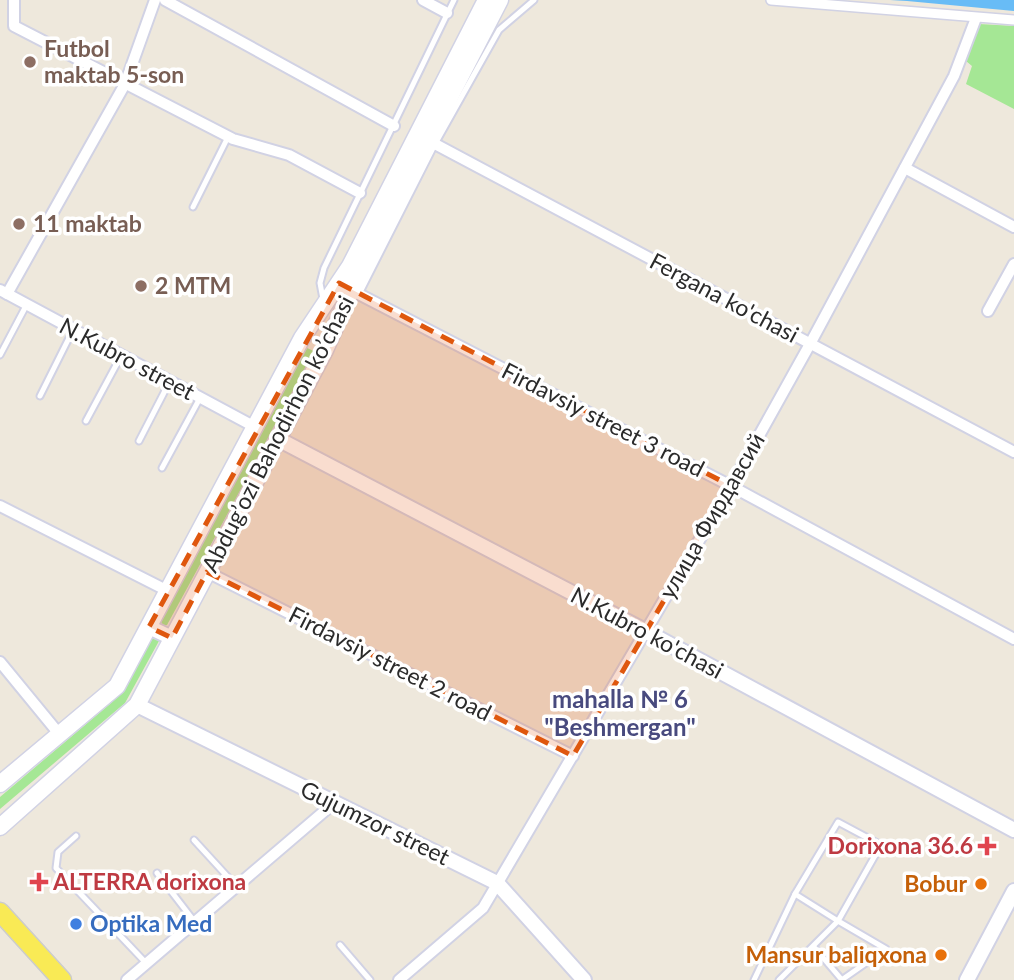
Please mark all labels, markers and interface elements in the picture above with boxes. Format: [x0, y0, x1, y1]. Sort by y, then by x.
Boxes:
place label: Futbol maktab 5-son [44, 34, 184, 88]
marker: Futbol maktab 5-son [22, 54, 38, 70]
place label: 11 maktab [33, 209, 142, 237]
marker: 11 maktab [11, 216, 27, 232]
street label: Fergana ko'chasi [645, 246, 804, 348]
place label: 2 MTM [155, 271, 231, 299]
marker: 2 MTM [133, 278, 149, 294]
street label: Abdug’ozi Bahodirhon ko’chasi [195, 291, 359, 577]
street label: N.Kubro street [55, 311, 200, 406]
street label: Firdavsiy street 3 road [497, 356, 709, 482]
street label: улица Фирдавсий [652, 428, 770, 603]
street label: N.Kubro ko'chasi [566, 580, 729, 684]
street label: Firdavsiy street 2 road [284, 600, 496, 726]
district label: mahalla № 6 "Beshmergan" [544, 684, 696, 741]
street label: Gujumzor street [296, 774, 455, 871]
place label: Dorixona 36.6 [828, 831, 973, 859]
marker: Dorixona 36.6 [979, 838, 995, 854]
place label: ALTERRA dorixona [52, 867, 246, 895]
place label: Bobur [904, 869, 967, 897]
marker: ALTERRA dorixona [31, 874, 47, 890]
marker: Bobur [973, 876, 989, 892]
place label: Optika Med [90, 909, 212, 937]
marker: Optika Med [68, 916, 84, 932]
place label: Mansur baliqxona [745, 940, 927, 968]
marker: Mansur baliqxona [933, 947, 949, 963]

